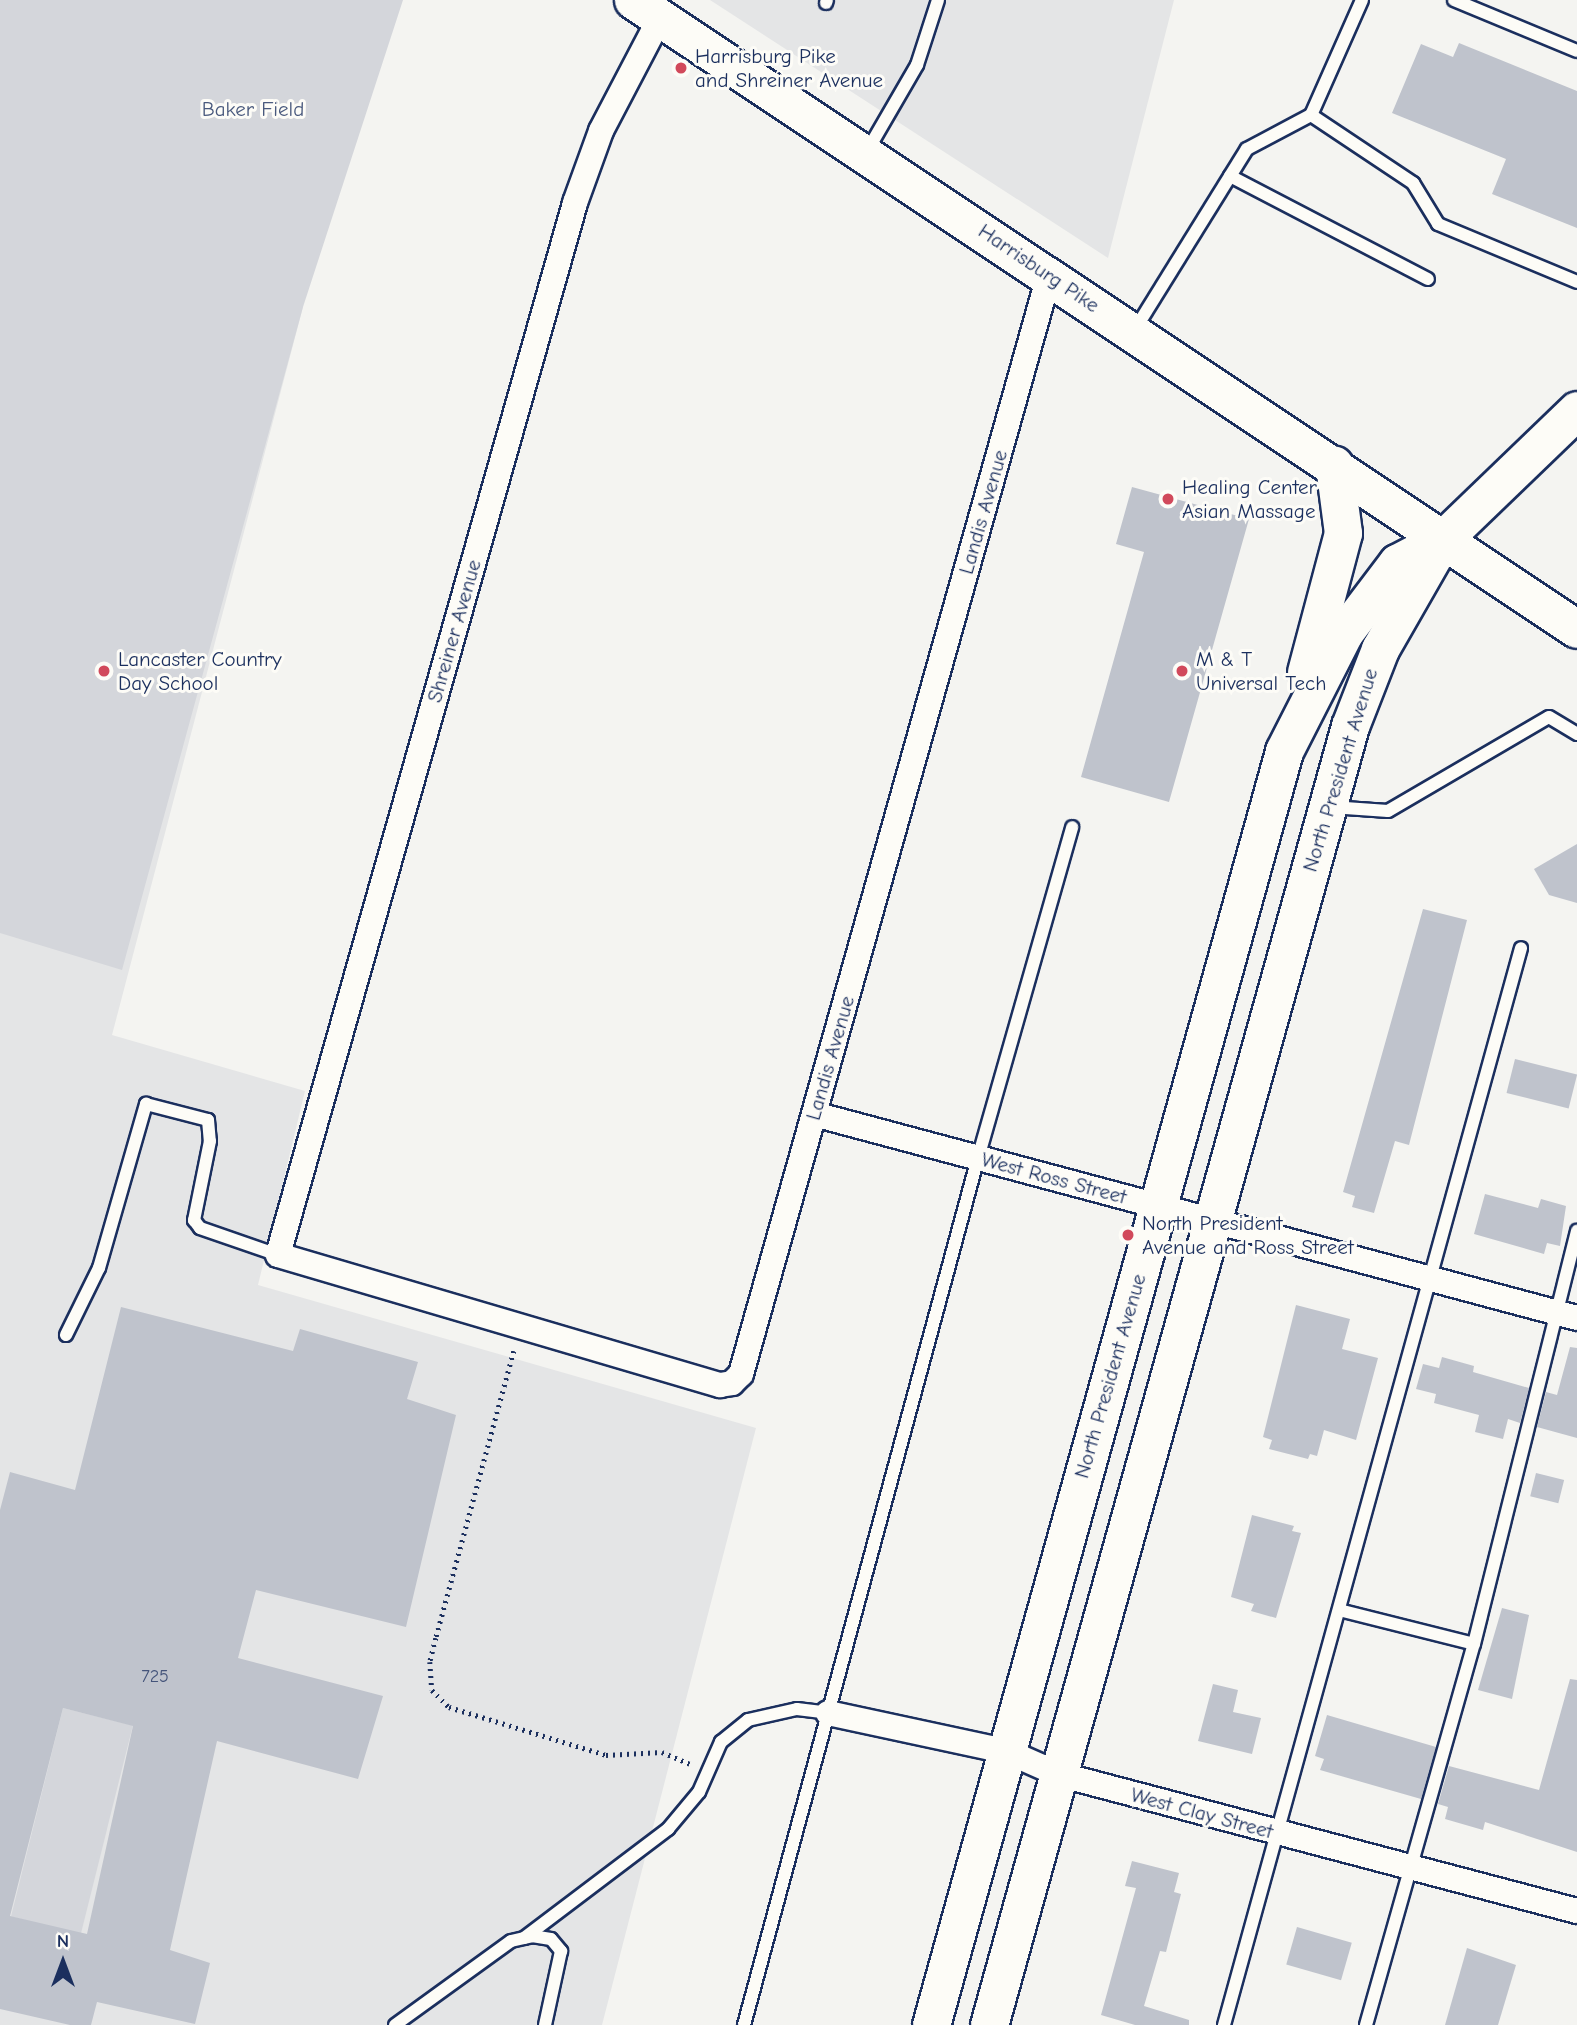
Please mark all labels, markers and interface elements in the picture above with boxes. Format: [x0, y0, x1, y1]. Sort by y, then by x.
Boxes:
place label: Harrisburg Pike and Shreiner Avenue [695, 43, 883, 93]
marker: Harrisburg Pike and Shreiner Avenue [673, 60, 689, 76]
park label: Baker Field [202, 96, 304, 122]
street label: Harrisburg Pike [974, 218, 1104, 318]
street label: Landis Avenue [953, 447, 1013, 577]
place label: Healing Center Asian Massage [1182, 474, 1317, 524]
marker: Healing Center Asian Massage [1160, 491, 1176, 507]
street label: Shreiner Avenue [422, 557, 486, 705]
place label: Lancaster Country Day School [118, 646, 282, 696]
place label: M & T Universal Tech [1196, 646, 1326, 696]
marker: Lancaster Country Day School [96, 663, 112, 679]
marker: M & T Universal Tech [1174, 663, 1190, 679]
street label: North President Avenue [1297, 665, 1383, 875]
street label: Landis Avenue [800, 993, 860, 1123]
street label: West Ross Street [979, 1147, 1129, 1209]
place label: North President Avenue and Ross Street [1142, 1210, 1354, 1260]
marker: North President Avenue and Ross Street [1120, 1227, 1136, 1243]
street label: North President Avenue [1069, 1271, 1151, 1481]
house number: 725 [141, 1666, 169, 1688]
street label: West Clay Street [1128, 1782, 1276, 1844]
north arrow [28, 1927, 98, 1997]
text: N [57, 1930, 69, 1952]

